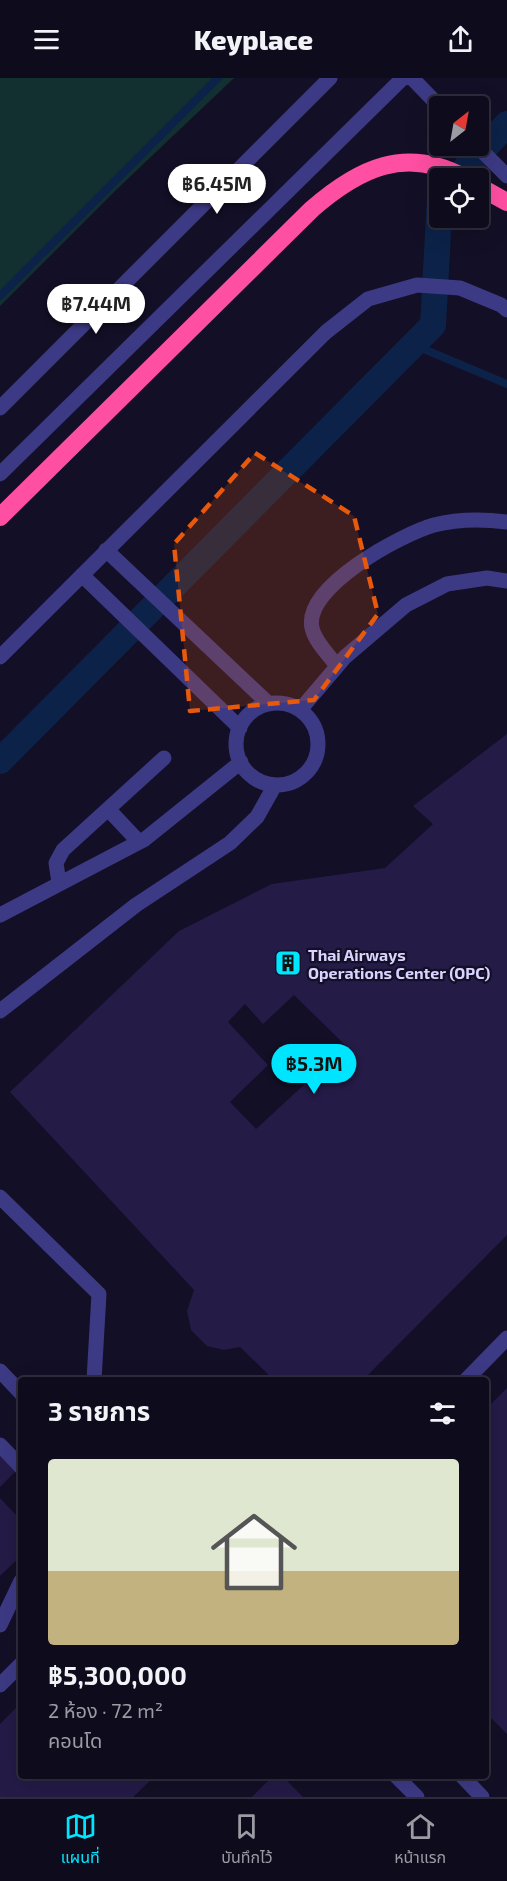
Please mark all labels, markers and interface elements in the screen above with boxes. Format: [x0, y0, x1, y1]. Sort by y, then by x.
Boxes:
icon: menu [30, 23, 63, 56]
text: Keyplace [194, 23, 313, 55]
icon: share [444, 23, 477, 56]
north arrow [429, 96, 489, 156]
map controls [429, 96, 489, 228]
pin: ฿6.45M [168, 164, 266, 215]
button: locate [429, 168, 489, 228]
text: ฿6.45M [182, 171, 252, 195]
pin: ฿7.44M [47, 284, 145, 335]
text: ฿7.44M [61, 291, 131, 315]
place label: Thai Airways Operations Center (OPC) [308, 945, 491, 982]
building icon: Thai Airways Operations Center (OPC) [273, 948, 303, 978]
pin: ฿5.3M [272, 1044, 356, 1095]
text: ฿5.3M [285, 1051, 343, 1075]
text: 3 รายการ [48, 1395, 150, 1426]
icon: filters [426, 1397, 459, 1430]
icon: home [200, 1498, 308, 1606]
text: ฿5,300,000 [48, 1659, 187, 1690]
text: 2 ห้อง · 72 m² [48, 1698, 163, 1722]
text: คอนโด [48, 1728, 102, 1752]
tab: แผนที่ [61, 1810, 100, 1870]
tab: บันทึกไว้ [221, 1810, 273, 1870]
tab: หน้าแรก [394, 1810, 446, 1870]

